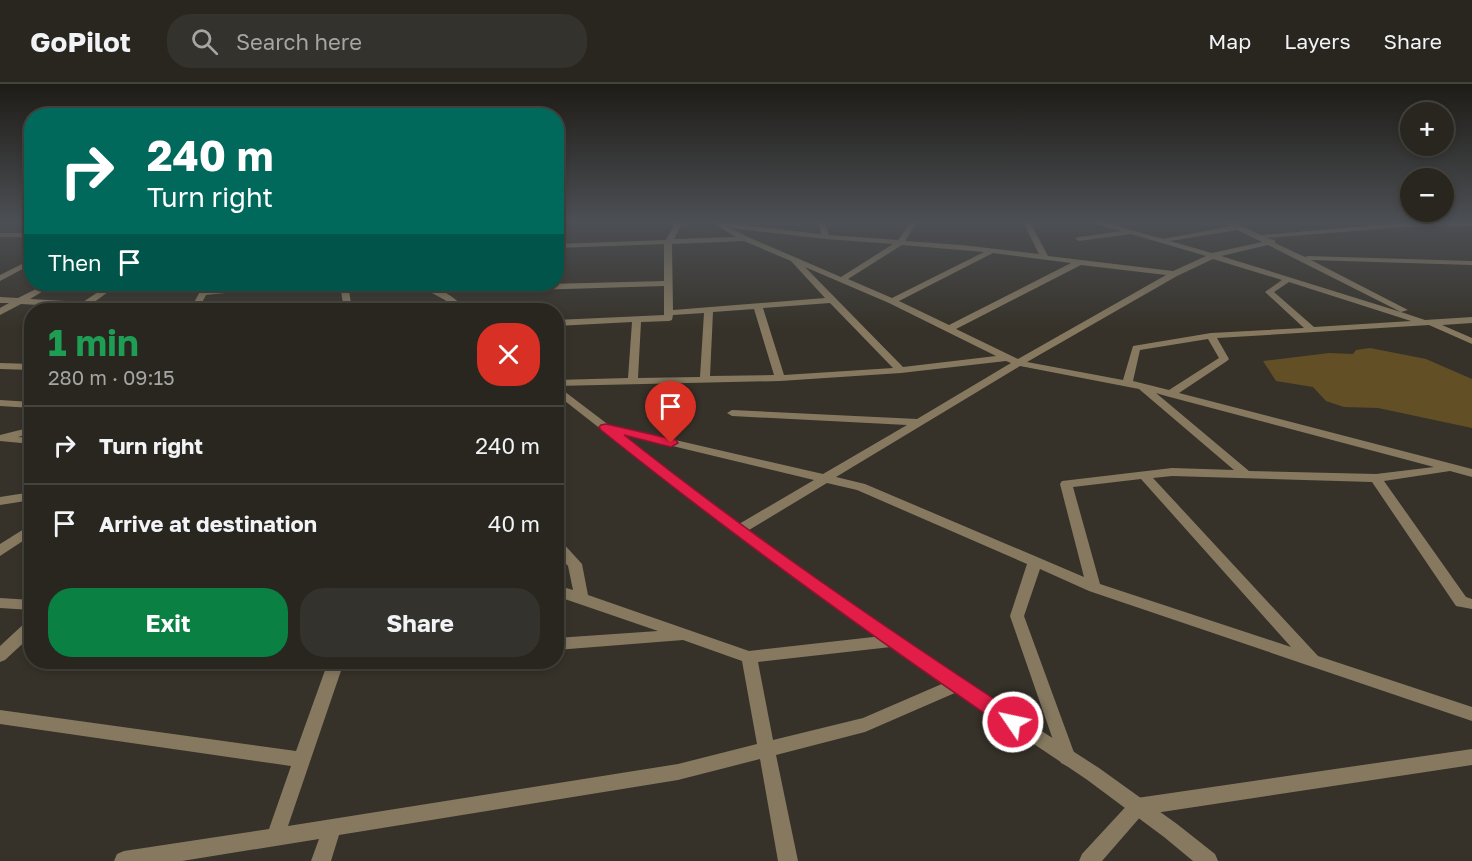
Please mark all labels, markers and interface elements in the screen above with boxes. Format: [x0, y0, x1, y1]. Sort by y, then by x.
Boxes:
search box [167, 14, 587, 68]
text: GoPilot [30, 25, 131, 58]
icon: search [188, 25, 221, 58]
text: Search here [236, 28, 362, 55]
text: Map [1208, 28, 1251, 54]
text: Layers [1284, 28, 1351, 54]
text: Share [1384, 28, 1442, 54]
map controls [1400, 102, 1454, 222]
button: + [1400, 102, 1454, 156]
text: 240 m [147, 130, 273, 180]
icon: right [48, 132, 126, 210]
button: − [1400, 168, 1454, 222]
text: Turn right [147, 181, 273, 213]
icon: arrive [113, 246, 146, 279]
text: Then [48, 249, 101, 276]
text: 1 min [48, 321, 139, 364]
button: close [477, 323, 540, 386]
text: 280 m · 09:15 [48, 365, 175, 389]
pin [645, 381, 696, 443]
icon: arrive [654, 390, 687, 423]
icon: right [48, 429, 81, 462]
text: Turn right [99, 432, 203, 459]
text: 240 m [475, 432, 540, 459]
icon: arrive [48, 507, 81, 540]
text: Arrive at destination [99, 510, 317, 537]
text: 40 m [488, 510, 540, 537]
button: Exit [48, 588, 288, 657]
button: Share [300, 588, 540, 657]
position arrow [981, 690, 1045, 754]

